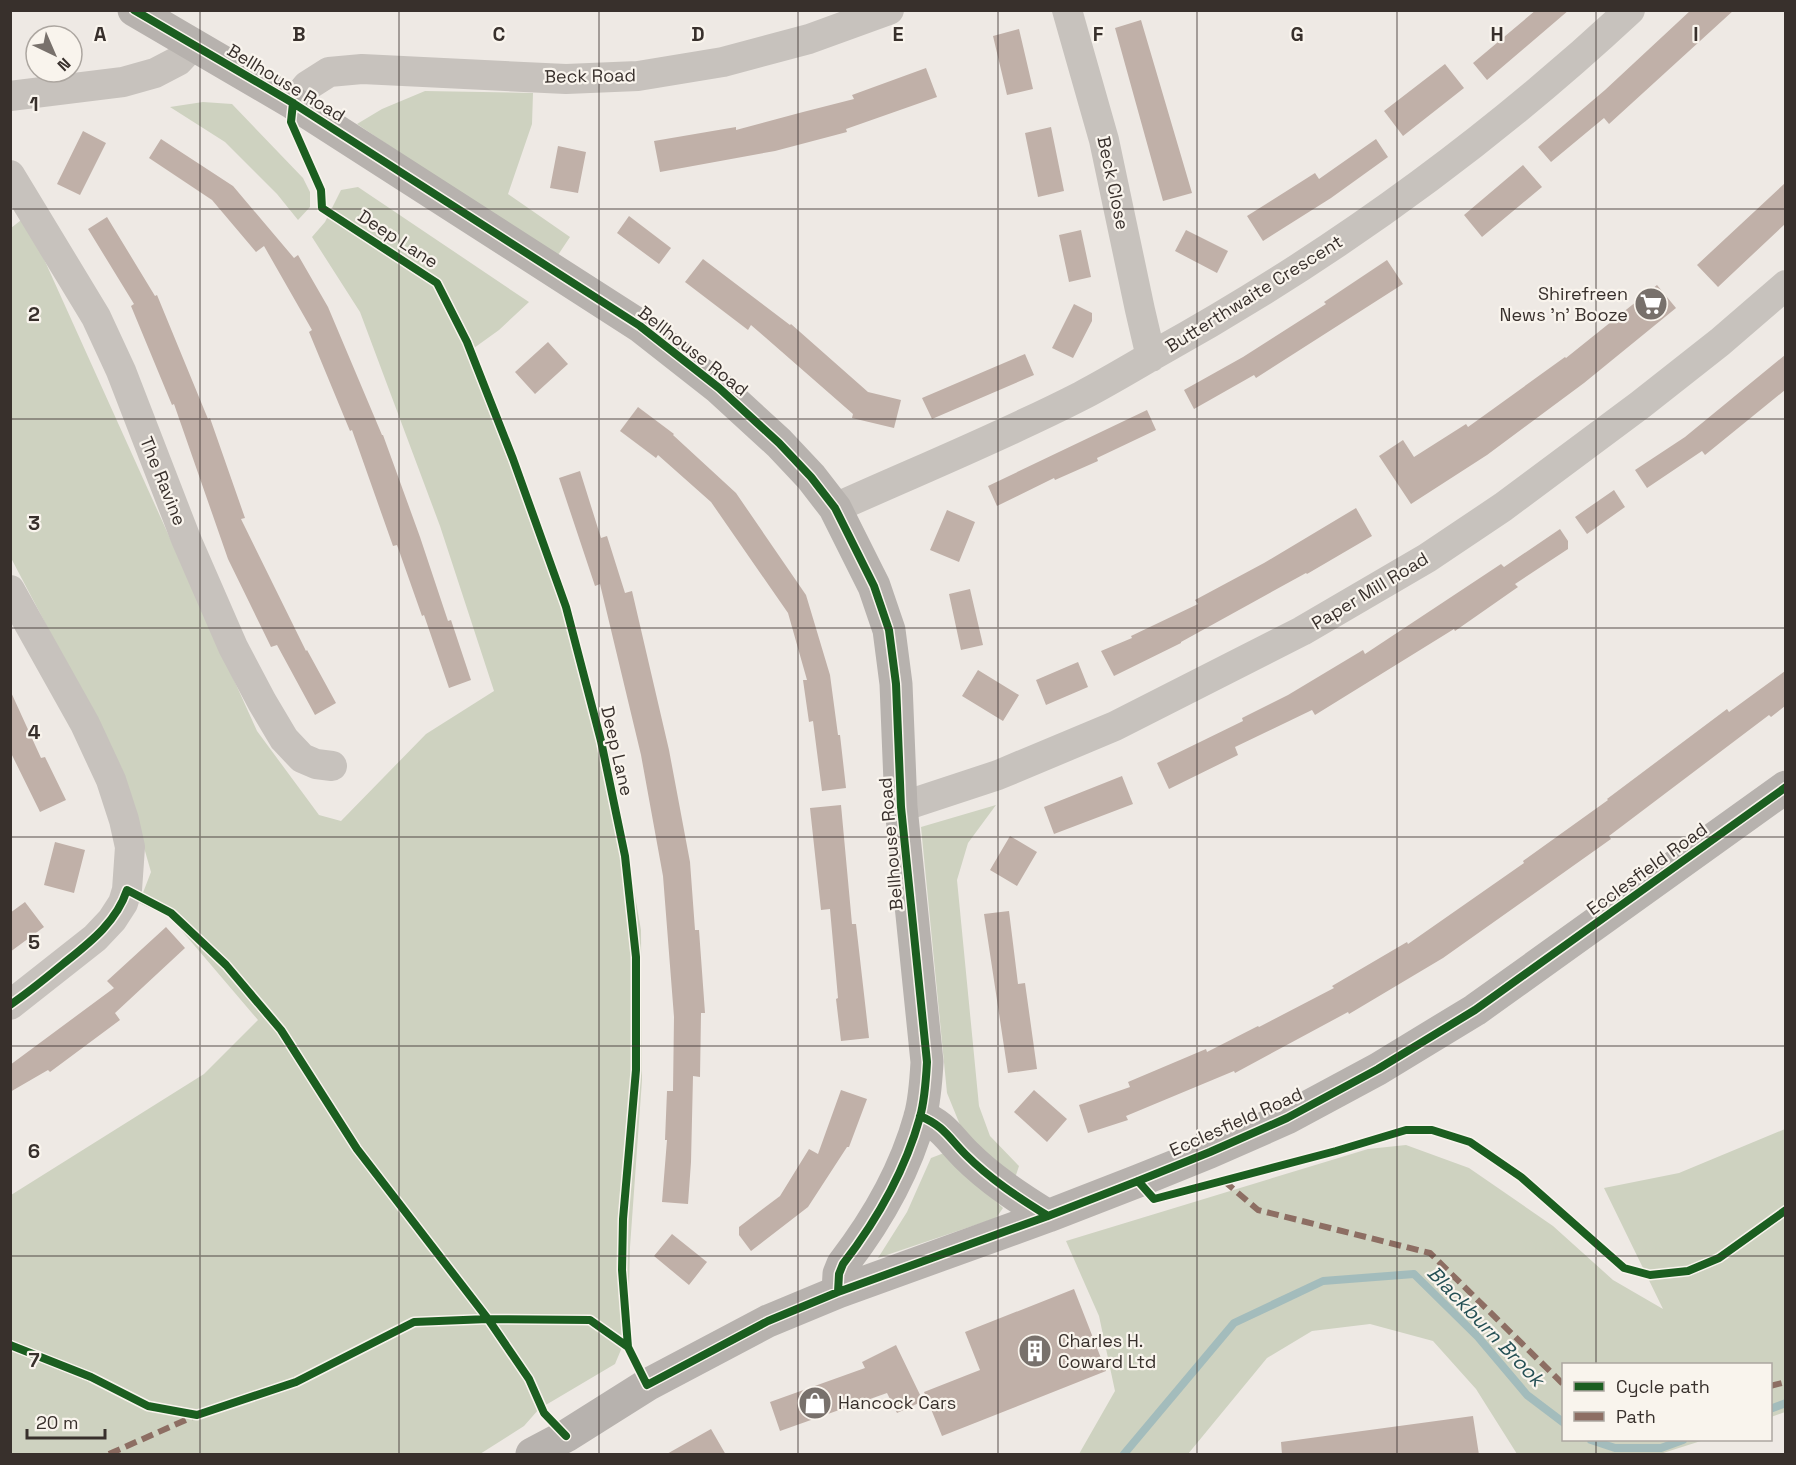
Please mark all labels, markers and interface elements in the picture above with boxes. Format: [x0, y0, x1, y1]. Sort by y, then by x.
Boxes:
text: A [94, 21, 107, 47]
text: B [292, 21, 306, 47]
text: C [493, 21, 506, 47]
text: D [691, 21, 705, 47]
text: E [892, 21, 904, 47]
text: F [1093, 21, 1104, 47]
text: G [1290, 21, 1304, 47]
text: H [1490, 21, 1504, 47]
text: I [1693, 21, 1699, 47]
north arrow [24, 24, 84, 84]
street label: Bellhouse Road [223, 38, 349, 127]
text: N [53, 53, 75, 76]
street label: Beck Road [544, 63, 636, 88]
text: 1 [29, 91, 39, 117]
street label: Beck Close [1092, 134, 1135, 232]
street label: Deep Lane [354, 204, 443, 273]
street label: Butterthwaite Crescent [1161, 230, 1347, 358]
place label: Shirefreen News 'n' Booze [1499, 282, 1628, 326]
supermarket icon: Shirefreen News 'n' Booze [1633, 286, 1669, 322]
street label: Bellhouse Road [634, 300, 753, 401]
text: 2 [28, 301, 40, 327]
street label: The Ravine [135, 433, 192, 529]
text: 3 [28, 510, 40, 536]
street label: Paper Mill Road [1307, 547, 1432, 634]
street label: Deep Lane [596, 704, 639, 798]
text: 4 [28, 719, 41, 745]
street label: Bellhouse Road [873, 777, 908, 912]
street label: Ecclesfield Road [1582, 817, 1711, 920]
text: 5 [28, 929, 40, 955]
street label: Ecclesfield Road [1166, 1082, 1306, 1161]
text: 6 [28, 1138, 40, 1164]
water label: Blackburn Brook [1422, 1260, 1552, 1393]
place label: Charles H. Coward Ltd [1058, 1329, 1156, 1373]
building icon: Charles H. Coward Ltd [1017, 1333, 1053, 1369]
text: 7 [28, 1347, 40, 1373]
legend [1562, 1363, 1772, 1441]
text: Cycle path [1616, 1375, 1710, 1398]
shop icon: Hancock Cars [797, 1385, 833, 1421]
place label: Hancock Cars [838, 1391, 956, 1414]
scale bar [27, 1402, 105, 1440]
text: Path [1616, 1405, 1656, 1428]
text: 20 m [36, 1411, 79, 1434]

